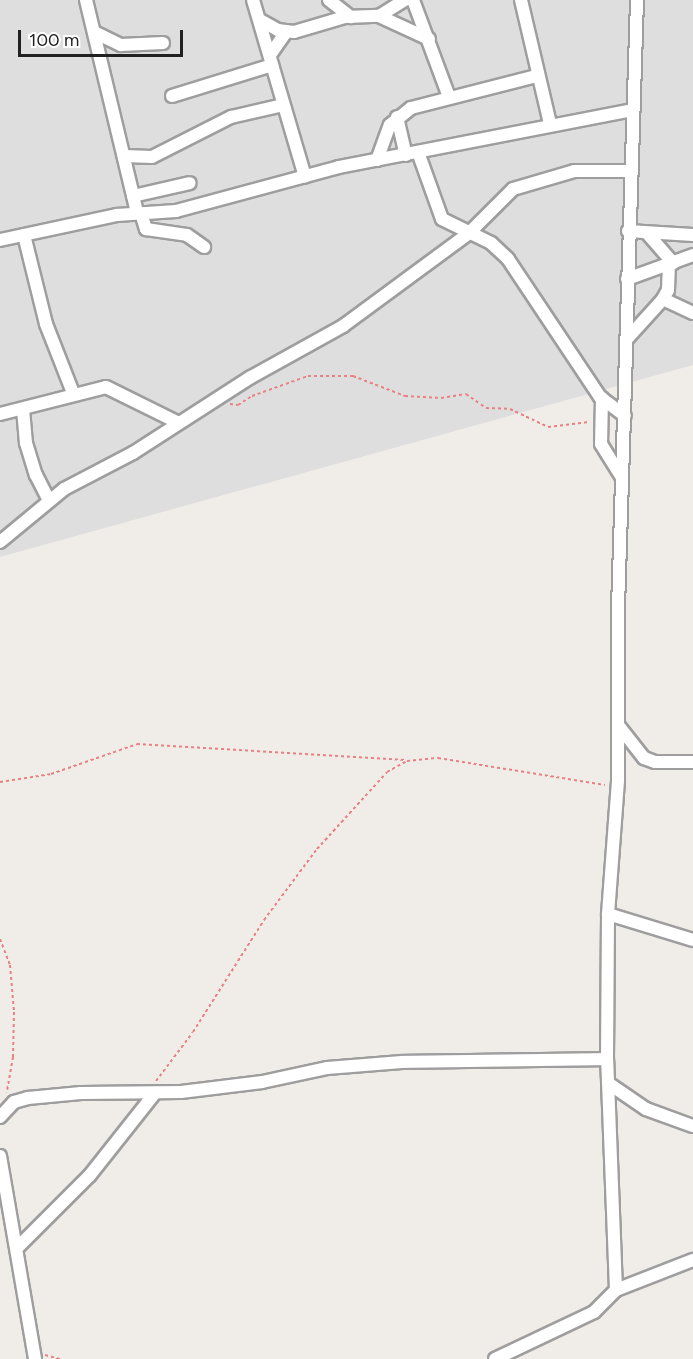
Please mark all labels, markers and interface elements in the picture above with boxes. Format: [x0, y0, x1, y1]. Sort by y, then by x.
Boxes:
scale bar [21, 18, 186, 56]
text: 100 m [29, 29, 79, 51]

